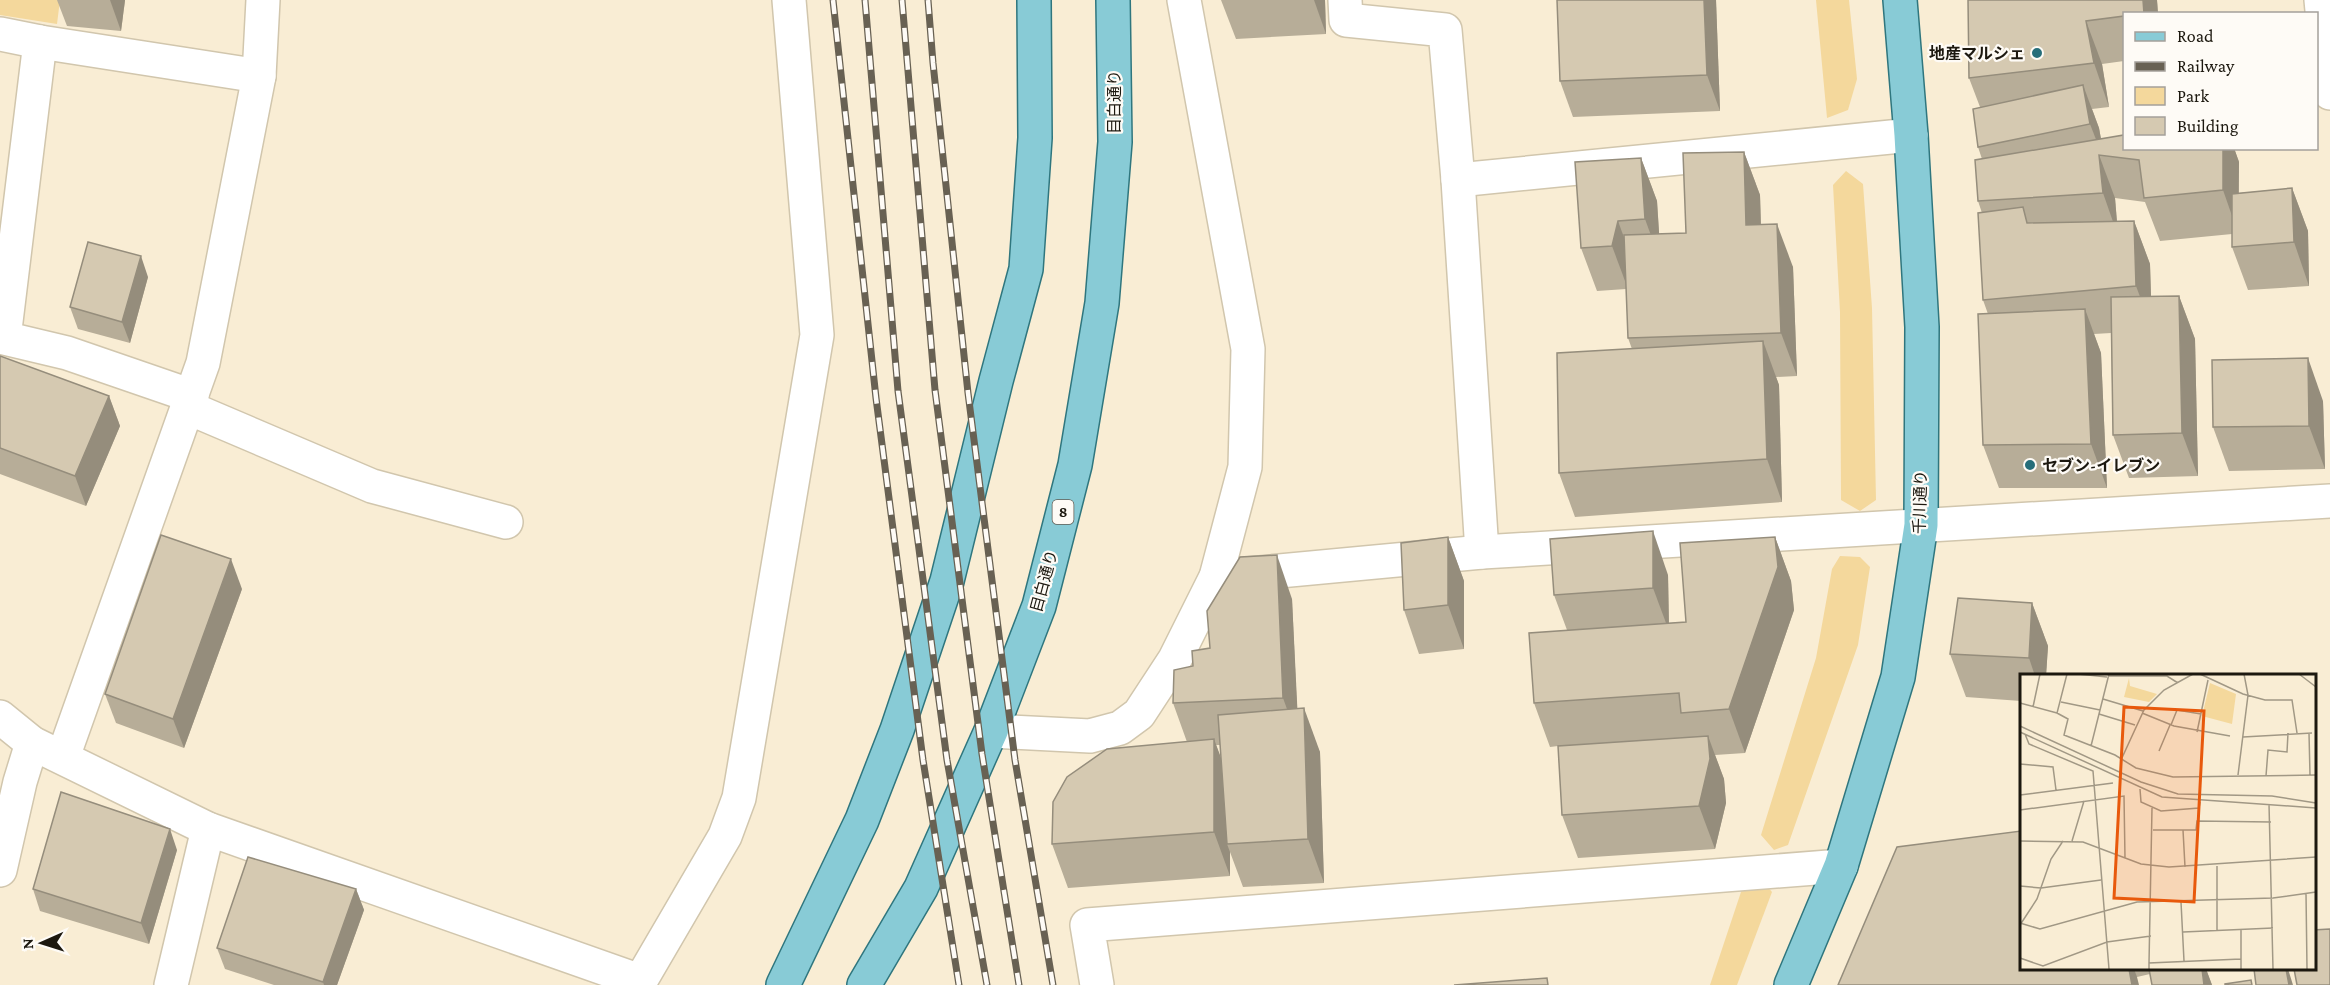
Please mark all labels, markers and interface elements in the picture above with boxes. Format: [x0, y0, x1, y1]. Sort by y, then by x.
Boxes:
legend [2123, 12, 2318, 150]
text: Road [2177, 26, 2214, 46]
place label: 地産マルシェ [1929, 45, 2025, 62]
marker: 地産マルシェ [2030, 46, 2044, 60]
text: Railway [2177, 56, 2235, 76]
street label: 目白通り [1106, 70, 1123, 134]
text: Park [2177, 86, 2209, 106]
text: Building [2177, 116, 2239, 136]
place label: セブン-イレブン [2042, 457, 2160, 474]
marker: セブン-イレブン [2023, 458, 2037, 472]
street label: 千川通り [1910, 470, 1930, 534]
road number: 8 [1052, 500, 1074, 524]
street label: 目白通り [1028, 548, 1060, 614]
inset map [2020, 674, 2315, 970]
north arrow [12, 913, 72, 973]
text: N [19, 938, 36, 950]

